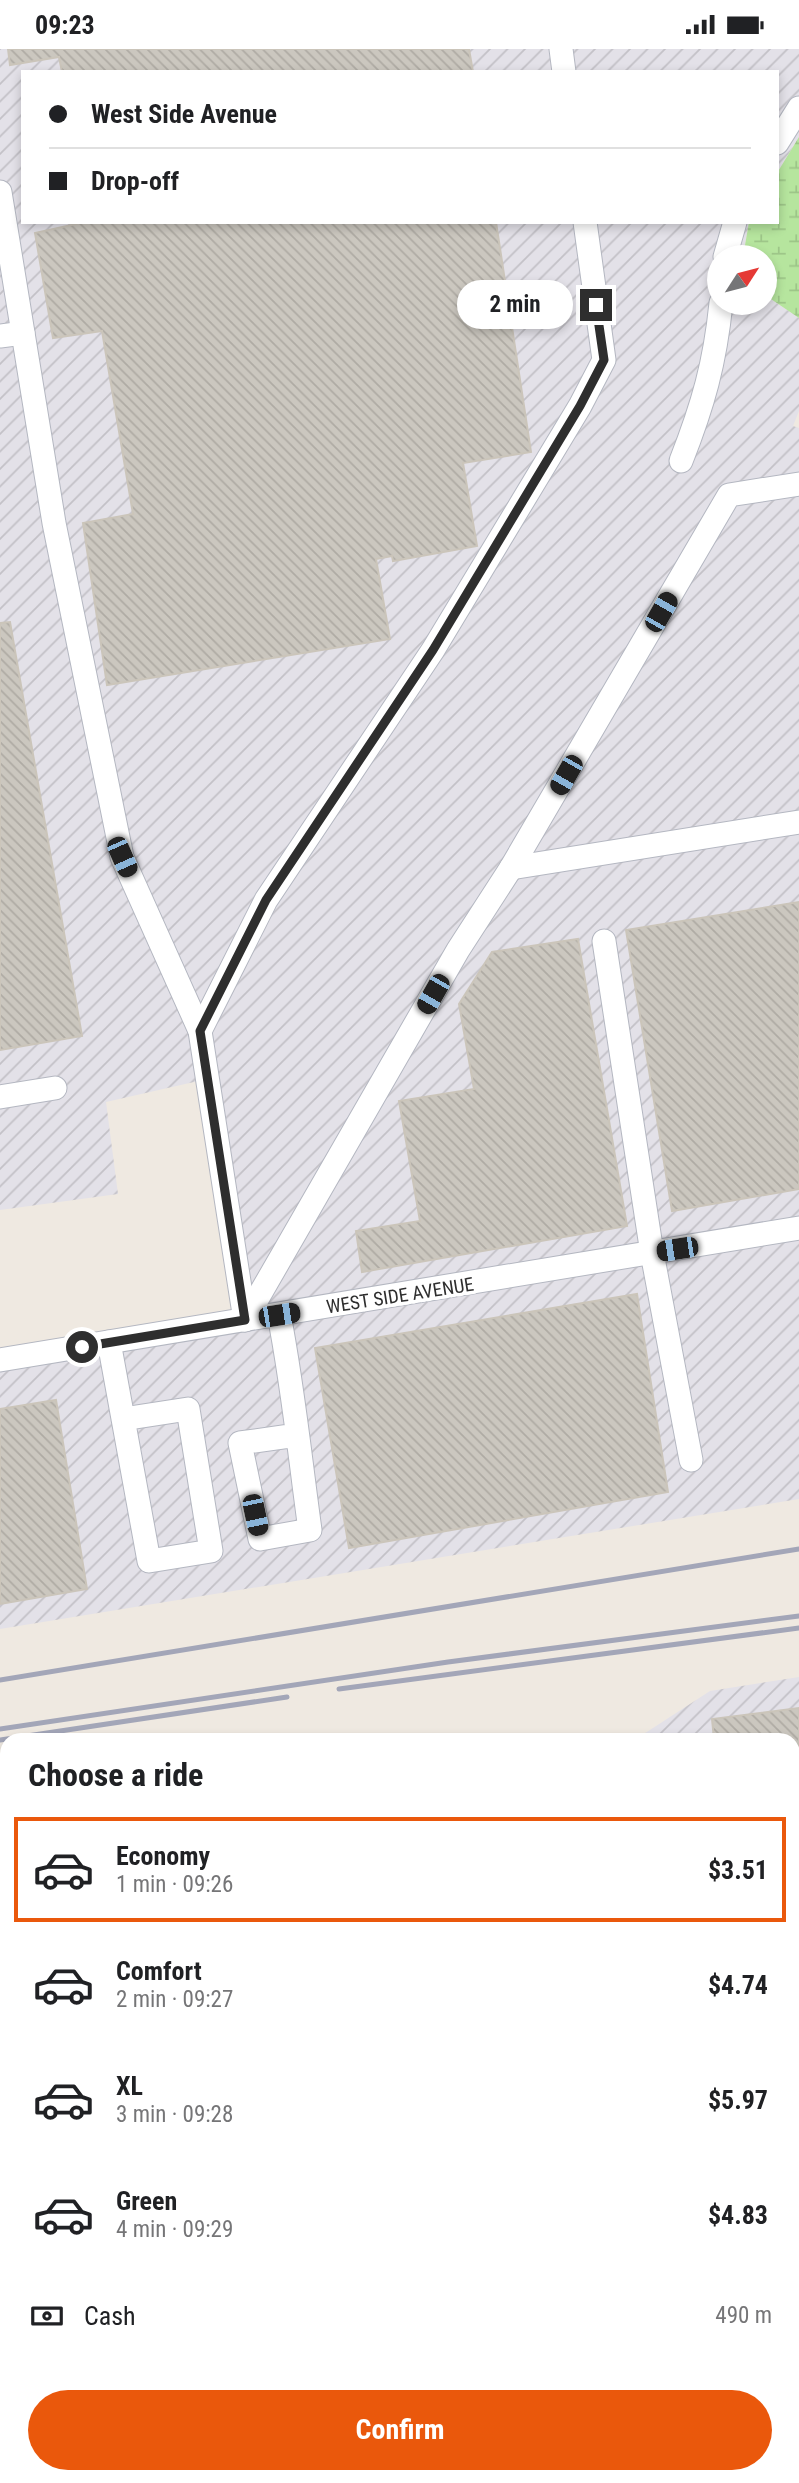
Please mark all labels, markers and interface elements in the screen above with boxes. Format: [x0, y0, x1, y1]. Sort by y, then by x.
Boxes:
text: 09:23 [35, 10, 95, 40]
text: West Side Avenue [91, 99, 277, 129]
text: Drop-off [91, 166, 179, 196]
north arrow [707, 245, 777, 315]
map controls [707, 245, 777, 315]
callout: 2 min [456, 281, 572, 329]
route end [580, 289, 612, 321]
text: 2 min [489, 291, 541, 318]
car [642, 589, 681, 635]
car [547, 752, 586, 798]
car [104, 834, 141, 880]
car [414, 971, 453, 1017]
car [655, 1235, 700, 1263]
street label: WEST SIDE AVENUE [325, 1272, 475, 1319]
car [257, 1301, 302, 1329]
route start [66, 1331, 98, 1363]
car [241, 1492, 270, 1538]
text: Choose a ride [28, 1756, 203, 1794]
icon: car [32, 1838, 95, 1901]
text: Economy [116, 1841, 210, 1871]
text: $3.51 [708, 1855, 768, 1885]
text: 1 min · 09:26 [116, 1871, 233, 1898]
icon: car [32, 1953, 95, 2016]
text: Comfort [116, 1956, 202, 1986]
text: $4.74 [708, 1970, 768, 2000]
text: 2 min · 09:27 [116, 1986, 233, 2013]
icon: car [32, 2068, 95, 2131]
text: XL [116, 2071, 143, 2101]
text: $5.97 [708, 2085, 768, 2115]
text: 3 min · 09:28 [116, 2101, 233, 2128]
icon: car [32, 2183, 95, 2246]
text: Green [116, 2186, 177, 2216]
text: $4.83 [708, 2200, 768, 2230]
text: 4 min · 09:29 [116, 2216, 233, 2243]
icon: cash [28, 2297, 66, 2335]
text: Cash [84, 2301, 136, 2331]
text: 490 m [715, 2302, 772, 2329]
button: Confirm [28, 2390, 772, 2470]

